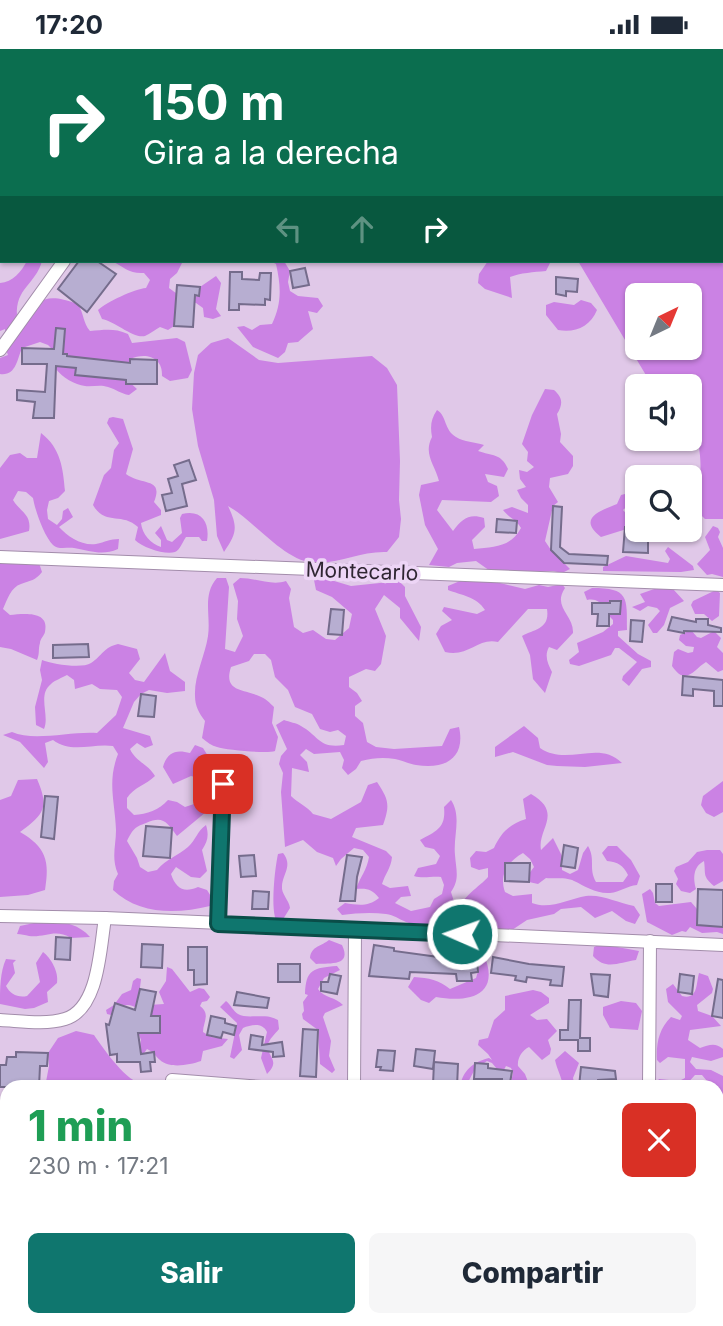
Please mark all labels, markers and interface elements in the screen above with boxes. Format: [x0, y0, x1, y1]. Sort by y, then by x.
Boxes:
text: 17:20 [35, 9, 103, 40]
text: 150 m [143, 73, 285, 132]
icon: right [28, 77, 119, 168]
text: Gira a la derecha [143, 133, 399, 172]
icon: left [270, 210, 308, 248]
icon: ahead [343, 210, 381, 248]
icon: right [416, 210, 454, 248]
north arrow [625, 283, 702, 361]
map controls [625, 283, 702, 542]
button: sound [625, 374, 702, 451]
button: search [625, 465, 702, 542]
street label: Montecarlo [305, 557, 419, 585]
pin [193, 754, 253, 814]
icon: arrive [204, 765, 242, 803]
position arrow [425, 897, 499, 971]
text: 1 min [28, 1100, 133, 1151]
button: close [622, 1103, 696, 1177]
text: 230 m · 17:21 [28, 1152, 169, 1180]
button: Salir [28, 1233, 355, 1313]
button: Compartir [369, 1233, 696, 1313]

